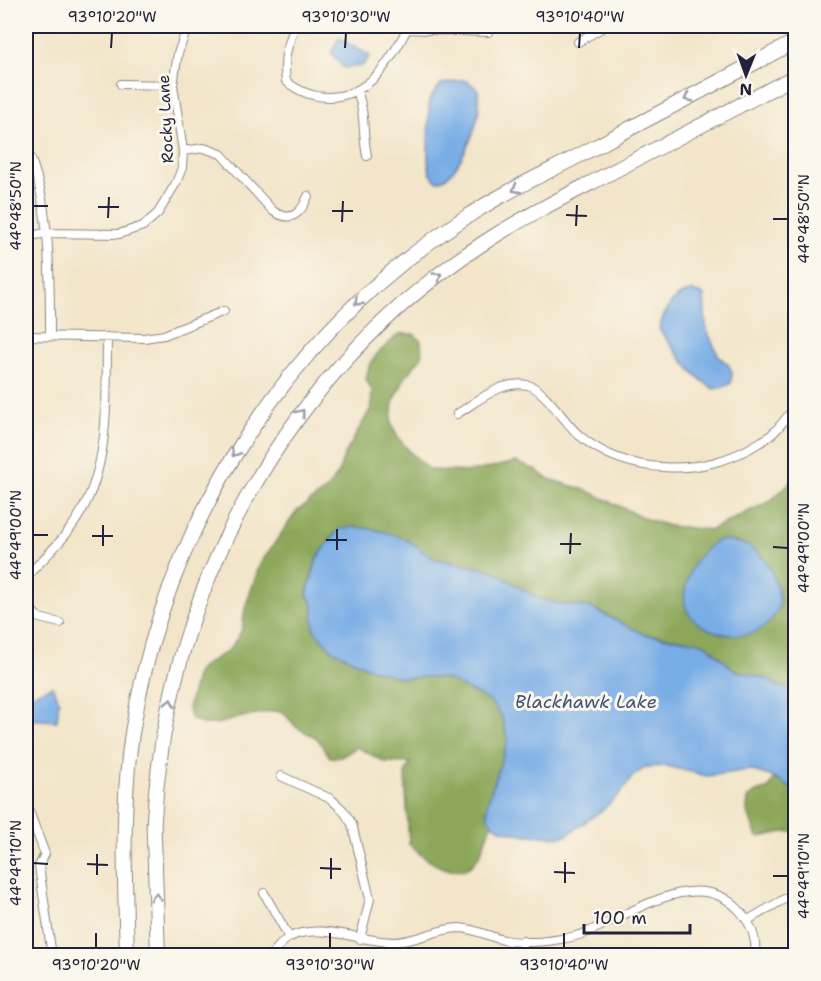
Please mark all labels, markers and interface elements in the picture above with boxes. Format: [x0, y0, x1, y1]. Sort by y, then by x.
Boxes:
text: 93°10'20"W [67, 7, 157, 27]
text: 93°10'30"W [301, 7, 391, 27]
text: 93°10'40"W [535, 7, 625, 27]
north arrow [716, 45, 776, 105]
street label: Rocky Lane [153, 74, 178, 164]
text: N [739, 79, 752, 100]
one-way arrow [684, 91, 694, 102]
text: 44°48'50"N [6, 161, 26, 251]
text: 44°48'50"N [794, 174, 814, 264]
one-way arrow [511, 182, 522, 193]
one-way arrow [431, 272, 442, 283]
one-way arrow [354, 295, 365, 306]
one-way arrow [293, 409, 304, 420]
one-way arrow [231, 447, 243, 457]
text: 44°49'00"N [6, 490, 26, 580]
text: 44°49'00"N [794, 503, 814, 593]
water label: Blackhawk Lake [515, 690, 657, 714]
one-way arrow [163, 699, 176, 709]
text: 44°49'10"N [6, 820, 26, 906]
text: 44°49'10"N [794, 833, 814, 919]
one-way arrow [150, 893, 163, 902]
scale bar [584, 897, 690, 935]
text: 100 m [593, 906, 647, 930]
text: 93°10'20"W [51, 955, 141, 975]
text: 93°10'30"W [285, 955, 375, 975]
text: 93°10'40"W [519, 955, 609, 975]

